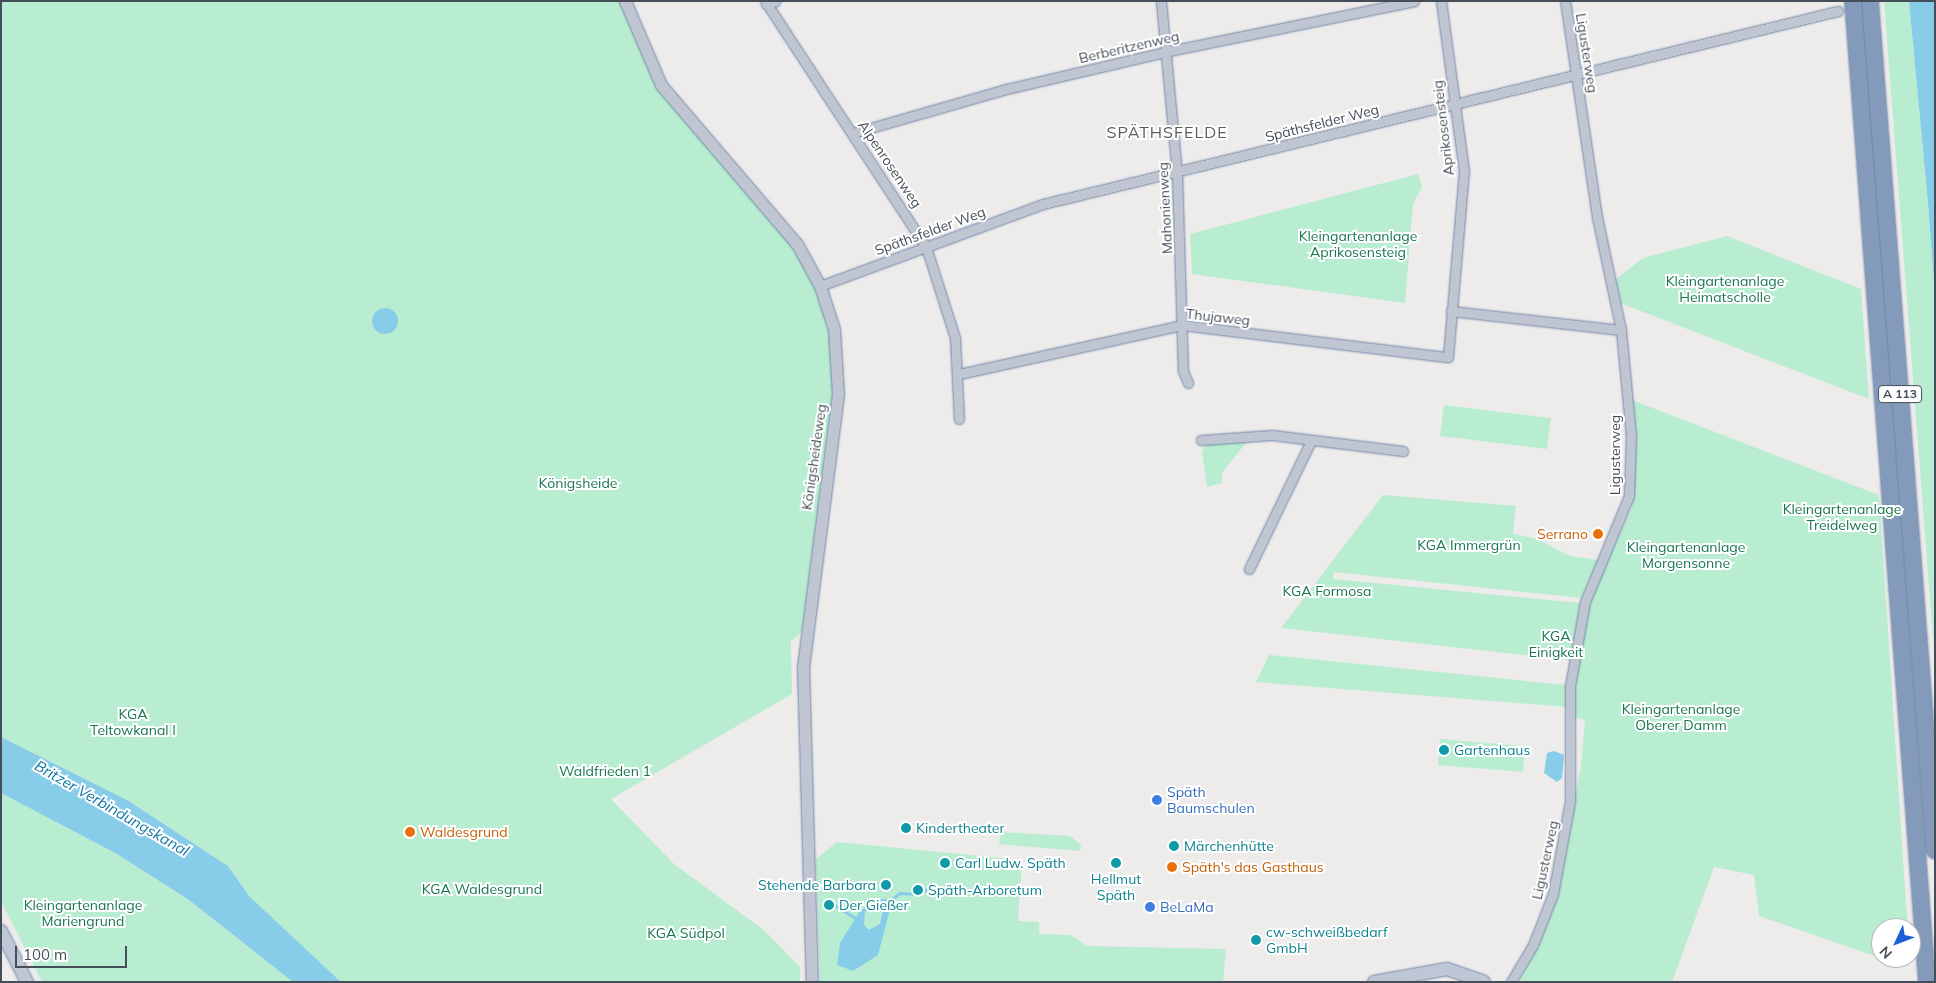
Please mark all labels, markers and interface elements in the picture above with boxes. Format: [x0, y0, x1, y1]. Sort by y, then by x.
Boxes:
street label: Ligusterweg [1572, 12, 1602, 94]
street label: Berberitzenweg [1077, 27, 1181, 67]
street label: Aprikosensteig [1429, 79, 1457, 177]
street label: Späthsfelder Weg [1263, 101, 1381, 145]
street label: Alpenrosenweg [855, 117, 925, 211]
district label: SPÄTHSFELDE [1105, 122, 1229, 142]
street label: Mahonienweg [1154, 162, 1176, 254]
street label: Späthsfelder Weg [872, 203, 988, 259]
park label: Kleingartenanlage Aprikosensteig [1299, 228, 1417, 260]
park label: Kleingartenanlage Heimatscholle [1666, 273, 1784, 306]
street label: Thujaweg [1185, 305, 1251, 329]
road number: A 113 [1878, 384, 1922, 404]
street label: Königsheideweg [798, 403, 830, 511]
street label: Ligusterweg [1607, 415, 1623, 495]
park label: Königsheide [539, 475, 617, 491]
park label: Kleingartenanlage Treidelweg [1783, 501, 1901, 534]
place label: Serrano [1537, 526, 1588, 542]
marker: Serrano [1592, 528, 1604, 540]
park label: KGA Immergrün [1417, 537, 1521, 553]
park label: Kleingartenanlage Morgensonne [1627, 539, 1745, 572]
park label: KGA Formosa [1283, 583, 1371, 599]
park label: KGA Einigkeit [1529, 628, 1583, 660]
park label: Kleingartenanlage Oberer Damm [1622, 701, 1740, 734]
park label: KGA Teltowkanal I [90, 706, 176, 739]
place label: Gartenhaus [1454, 742, 1530, 758]
marker: Gartenhaus [1438, 744, 1450, 756]
water label: Britzer Verbindungskanal [32, 756, 192, 860]
park label: Waldfrieden 1 [559, 763, 651, 779]
place label: Späth Baumschulen [1167, 784, 1255, 816]
marker: Späth Baumschulen [1151, 794, 1163, 806]
street label: Ligusterweg [1528, 819, 1562, 901]
place label: Kindertheater [916, 820, 1005, 836]
marker: Kindertheater [900, 822, 912, 834]
place label: Waldesgrund [420, 824, 508, 840]
marker: Waldesgrund [404, 826, 416, 838]
place label: Märchenhütte [1184, 838, 1274, 854]
marker: Märchenhütte [1168, 840, 1180, 852]
place label: Carl Ludw. Späth [955, 855, 1066, 871]
marker: Carl Ludw. Späth [939, 857, 951, 869]
marker: Hellmut Späth [1110, 857, 1122, 869]
place label: Späth's das Gasthaus [1182, 859, 1324, 875]
marker: Späth's das Gasthaus [1166, 861, 1178, 873]
place label: Hellmut Späth [1091, 871, 1141, 904]
place label: Stehende Barbara [758, 877, 876, 893]
marker: Stehende Barbara [880, 879, 892, 891]
park label: KGA Waldesgrund [422, 881, 542, 897]
place label: Späth-Arboretum [928, 882, 1042, 898]
marker: Späth-Arboretum [912, 884, 924, 896]
park label: Kleingartenanlage Mariengrund [24, 897, 142, 930]
place label: Der Gießer [839, 897, 909, 913]
marker: Der Gießer [823, 899, 835, 911]
place label: BeLaMa [1160, 899, 1214, 915]
marker: BeLaMa [1144, 901, 1156, 913]
north arrow [1871, 918, 1921, 968]
place label: cw-schweißbedarf GmbH [1266, 924, 1388, 956]
park label: KGA Südpol [647, 925, 725, 941]
marker: cw-schweißbedarf GmbH [1250, 934, 1262, 946]
scale bar [18, 936, 130, 968]
text: N [1876, 943, 1896, 963]
text: 100 m [23, 945, 67, 964]

